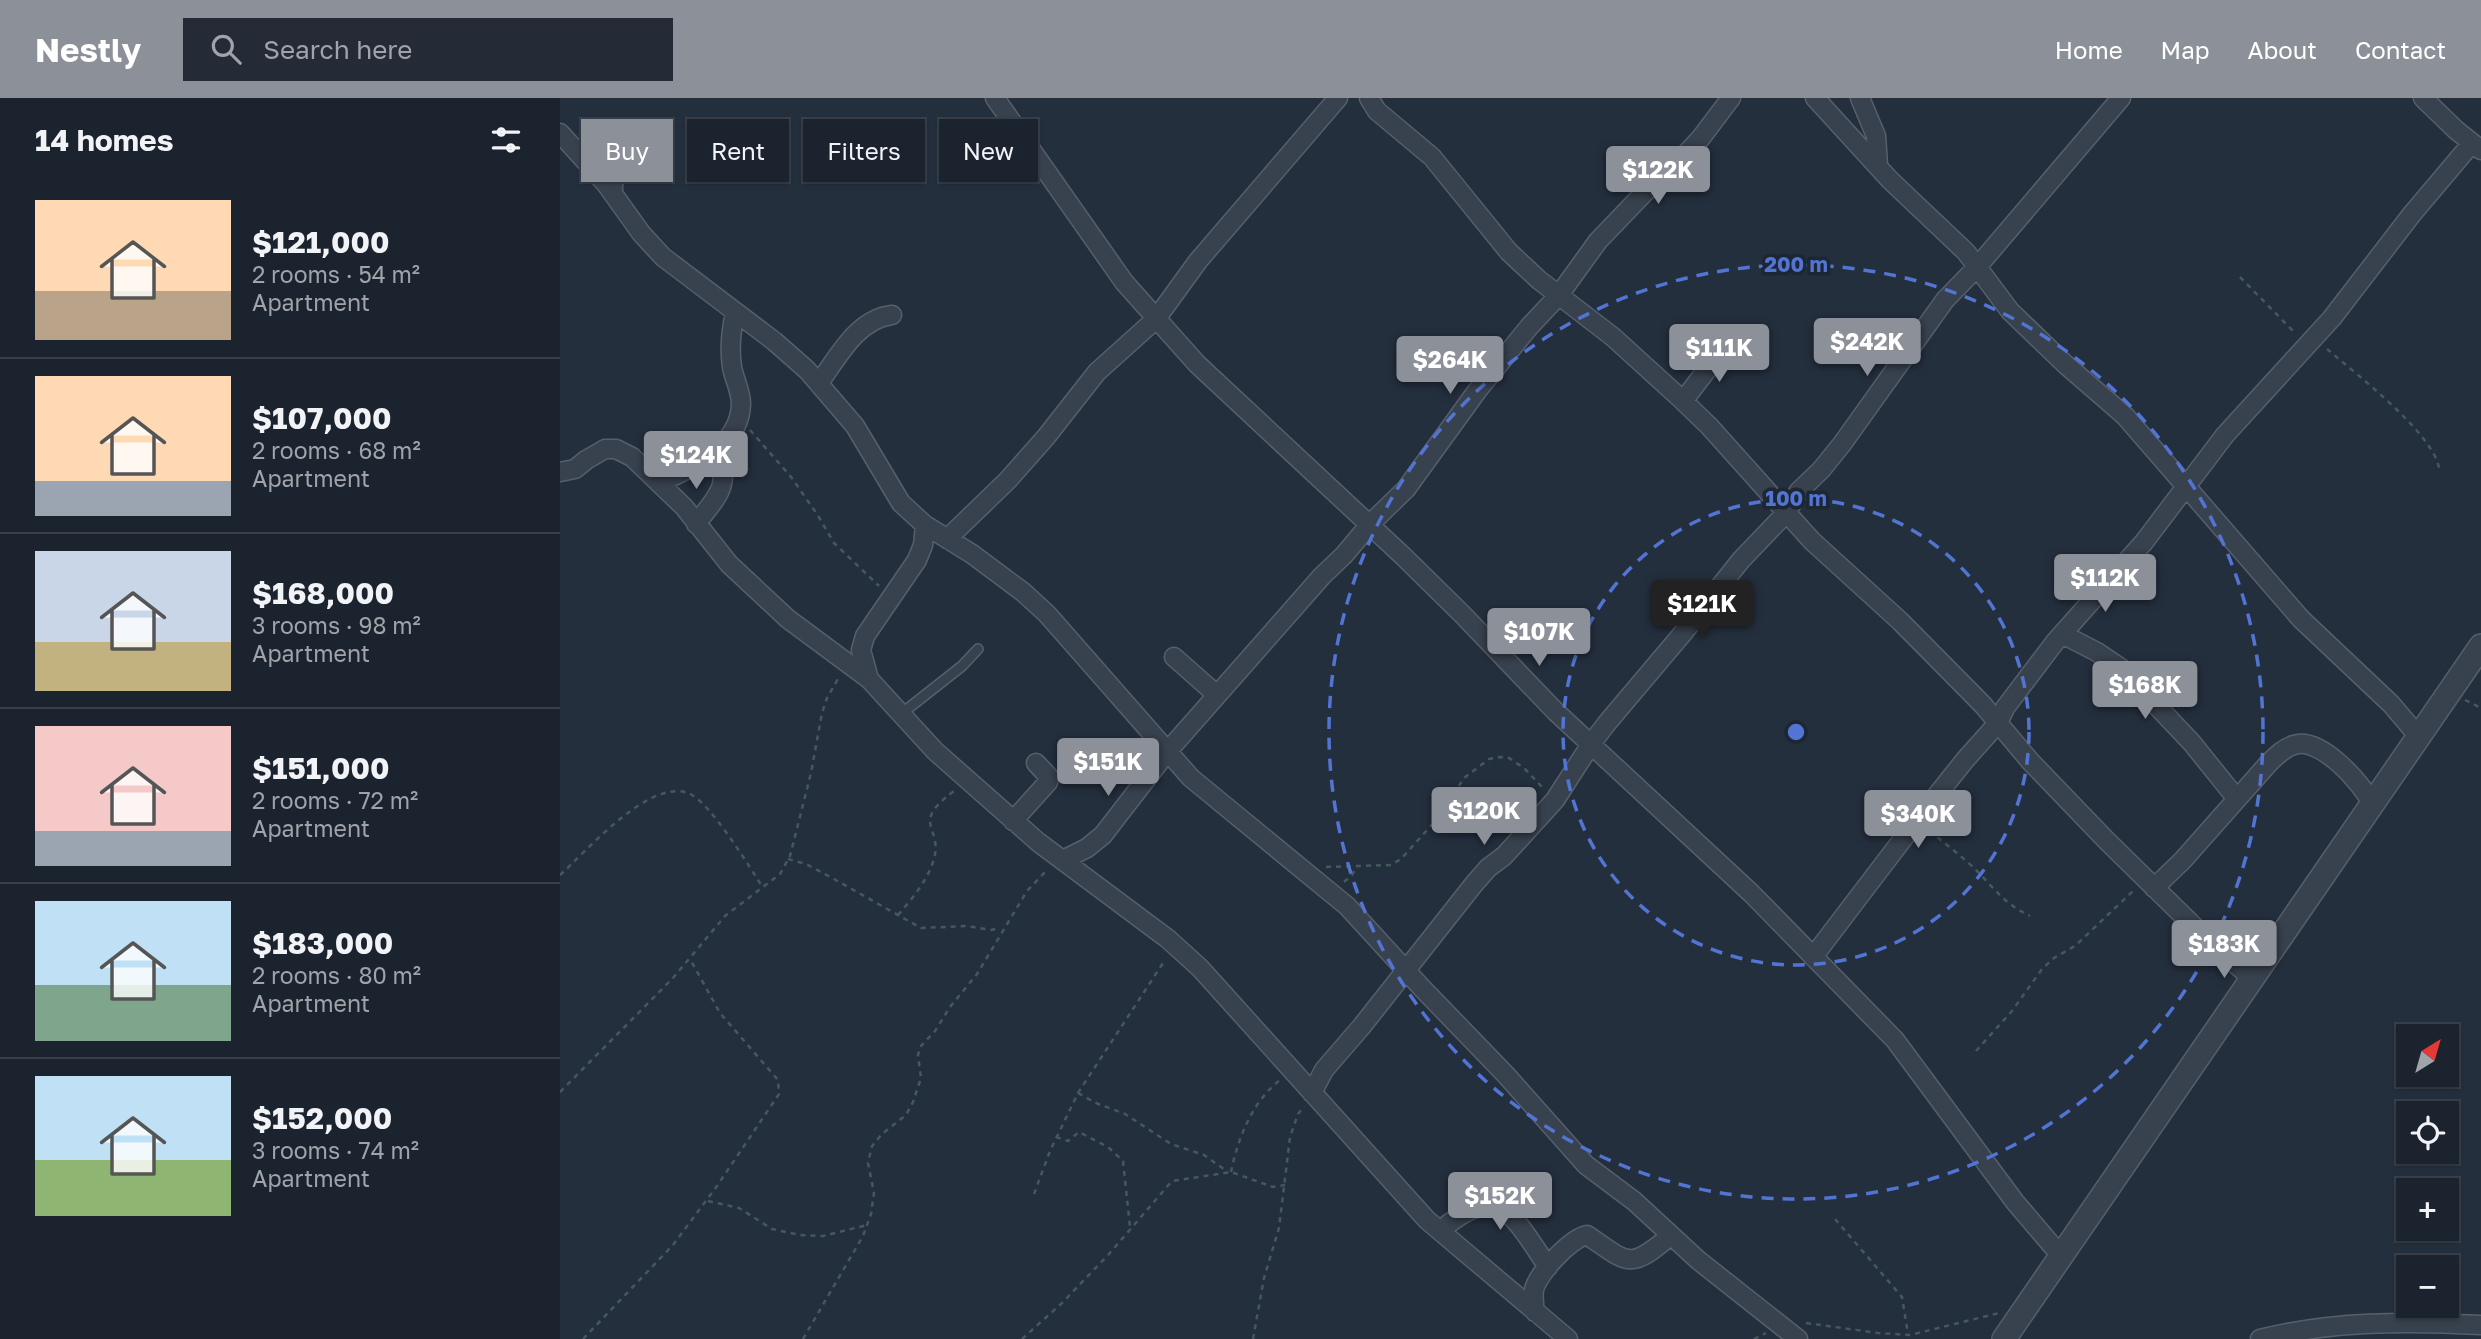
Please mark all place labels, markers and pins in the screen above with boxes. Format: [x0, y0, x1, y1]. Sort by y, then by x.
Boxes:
pin: $122K [1609, 146, 1707, 206]
pin: $242K [1818, 318, 1916, 378]
pin: $111K [1670, 324, 1768, 384]
pin: $264K [1401, 336, 1499, 396]
pin: $124K [647, 432, 745, 491]
pin: $112K [2056, 554, 2154, 614]
pin: $121K [1653, 580, 1751, 640]
pin: $107K [1490, 608, 1588, 668]
pin: $168K [2096, 662, 2194, 721]
centre of rings [1784, 720, 1808, 744]
pin: $151K [1059, 738, 1157, 798]
pin: $120K [1435, 788, 1533, 847]
pin: $340K [1869, 790, 1967, 850]
pin: $183K [2175, 920, 2273, 980]
pin: $152K [1451, 1172, 1549, 1232]

